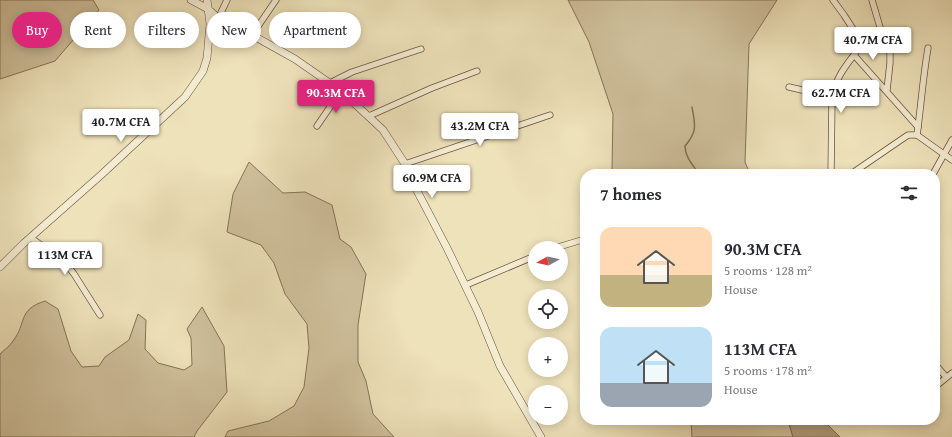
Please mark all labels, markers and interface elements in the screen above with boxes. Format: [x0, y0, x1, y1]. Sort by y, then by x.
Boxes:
chip: Buy [12, 12, 62, 48]
chip: Rent [70, 12, 126, 48]
chip: Filters [134, 12, 199, 48]
chip: New [207, 12, 261, 48]
chip: Apartment [269, 12, 361, 48]
pin: 40.7M CFA [827, 27, 919, 61]
text: 40.7M CFA [843, 30, 903, 49]
pin: 90.3M CFA [290, 80, 382, 114]
pin: 62.7M CFA [795, 80, 887, 114]
text: 90.3M CFA [306, 83, 366, 102]
text: 62.7M CFA [811, 83, 871, 102]
pin: 40.7M CFA [75, 109, 167, 143]
text: 40.7M CFA [91, 112, 151, 131]
pin: 43.2M CFA [434, 113, 526, 147]
text: 43.2M CFA [450, 116, 510, 135]
pin: 60.9M CFA [386, 165, 478, 199]
text: 60.9M CFA [402, 168, 462, 187]
text: 7 homes [600, 181, 662, 206]
icon: filters [898, 182, 920, 204]
text: 90.3M CFA [724, 236, 802, 261]
north arrow [528, 241, 568, 281]
map controls [528, 241, 568, 425]
pin: 113M CFA [24, 242, 106, 276]
icon: home [632, 243, 680, 291]
text: 113M CFA [37, 245, 93, 264]
text: 5 rooms · 128 m² [724, 261, 812, 280]
text: House [724, 280, 758, 299]
button: locate [528, 289, 568, 329]
text: 113M CFA [724, 336, 797, 361]
button: + [528, 337, 568, 377]
icon: home [632, 343, 680, 391]
text: 5 rooms · 178 m² [724, 361, 812, 380]
text: House [724, 380, 758, 399]
button: − [528, 385, 568, 425]

